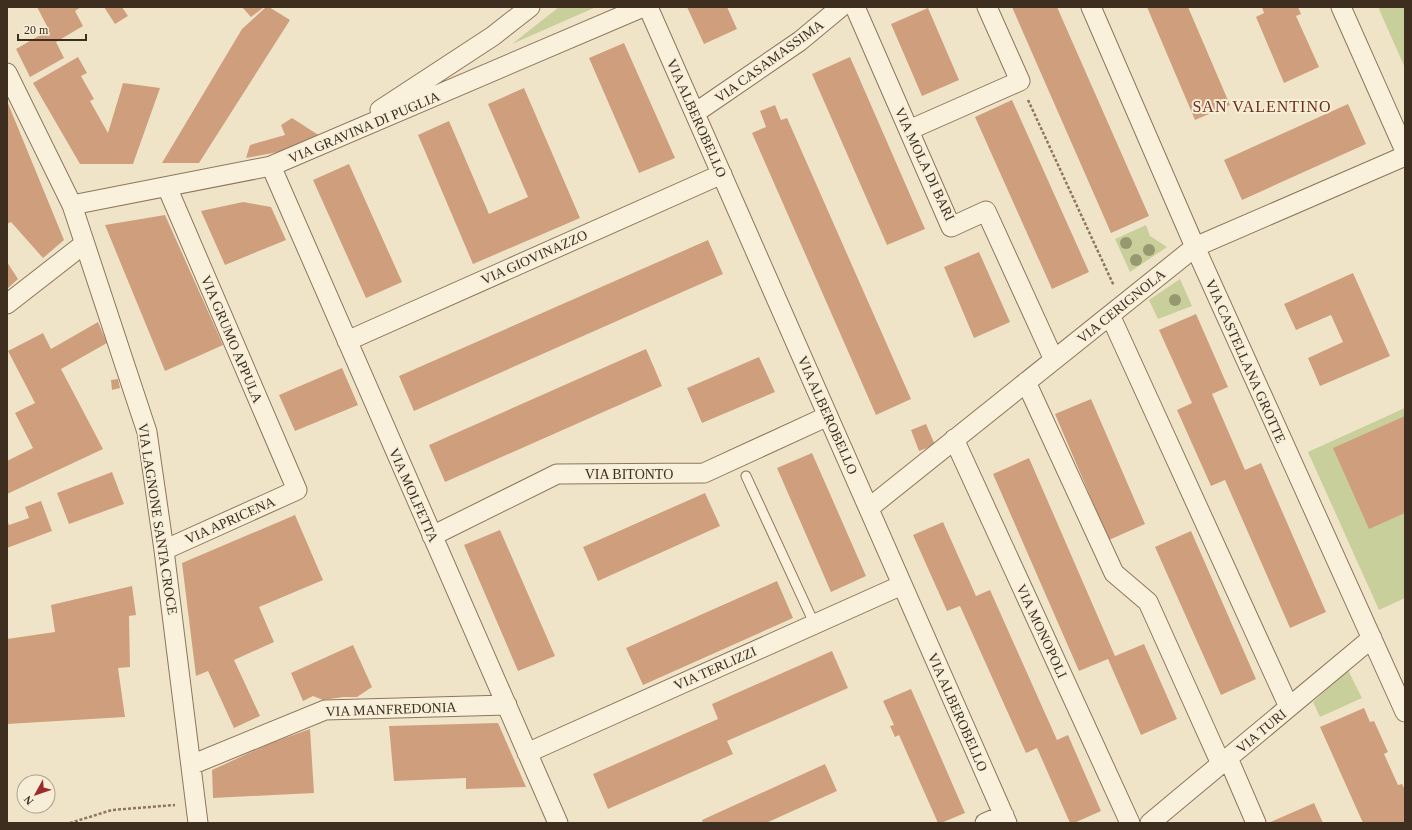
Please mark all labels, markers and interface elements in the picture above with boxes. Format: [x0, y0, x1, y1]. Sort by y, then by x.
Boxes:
scale bar [18, 16, 86, 42]
street label: VIA CASAMASSIMA [712, 17, 827, 106]
text: 20 m [24, 23, 49, 37]
street label: VIA ALBEROBELLO [664, 57, 729, 180]
street label: VIA GRAVINA DI PUGLIA [286, 88, 443, 166]
district label: SAN VALENTINO [1192, 98, 1332, 115]
street label: VIA MOLA DI BARI [892, 105, 958, 224]
street label: VIA GIOVINAZZO [479, 227, 590, 288]
street label: VIA CERIGNOLA [1074, 266, 1169, 346]
street label: VIA GRUMO APPULA [198, 273, 266, 406]
street label: VIA CASTELLANA GROTTE [1203, 277, 1288, 445]
street label: VIA ALBEROBELLO [795, 354, 860, 477]
street label: VIA LAGNONE SANTA CROCE [135, 422, 180, 616]
street label: VIA MOLFETTA [386, 446, 441, 545]
street label: VIA BITONTO [585, 467, 673, 482]
street label: VIA APRICENA [183, 494, 278, 547]
street label: VIA MONOPOLI [1013, 582, 1070, 681]
street label: VIA TERLIZZI [672, 643, 759, 693]
street label: VIA ALBEROBELLO [925, 651, 990, 774]
street label: VIA MANFREDONIA [325, 700, 458, 719]
street label: VIA TURI [1234, 706, 1289, 756]
north arrow [16, 774, 56, 814]
text: N [21, 793, 35, 807]

